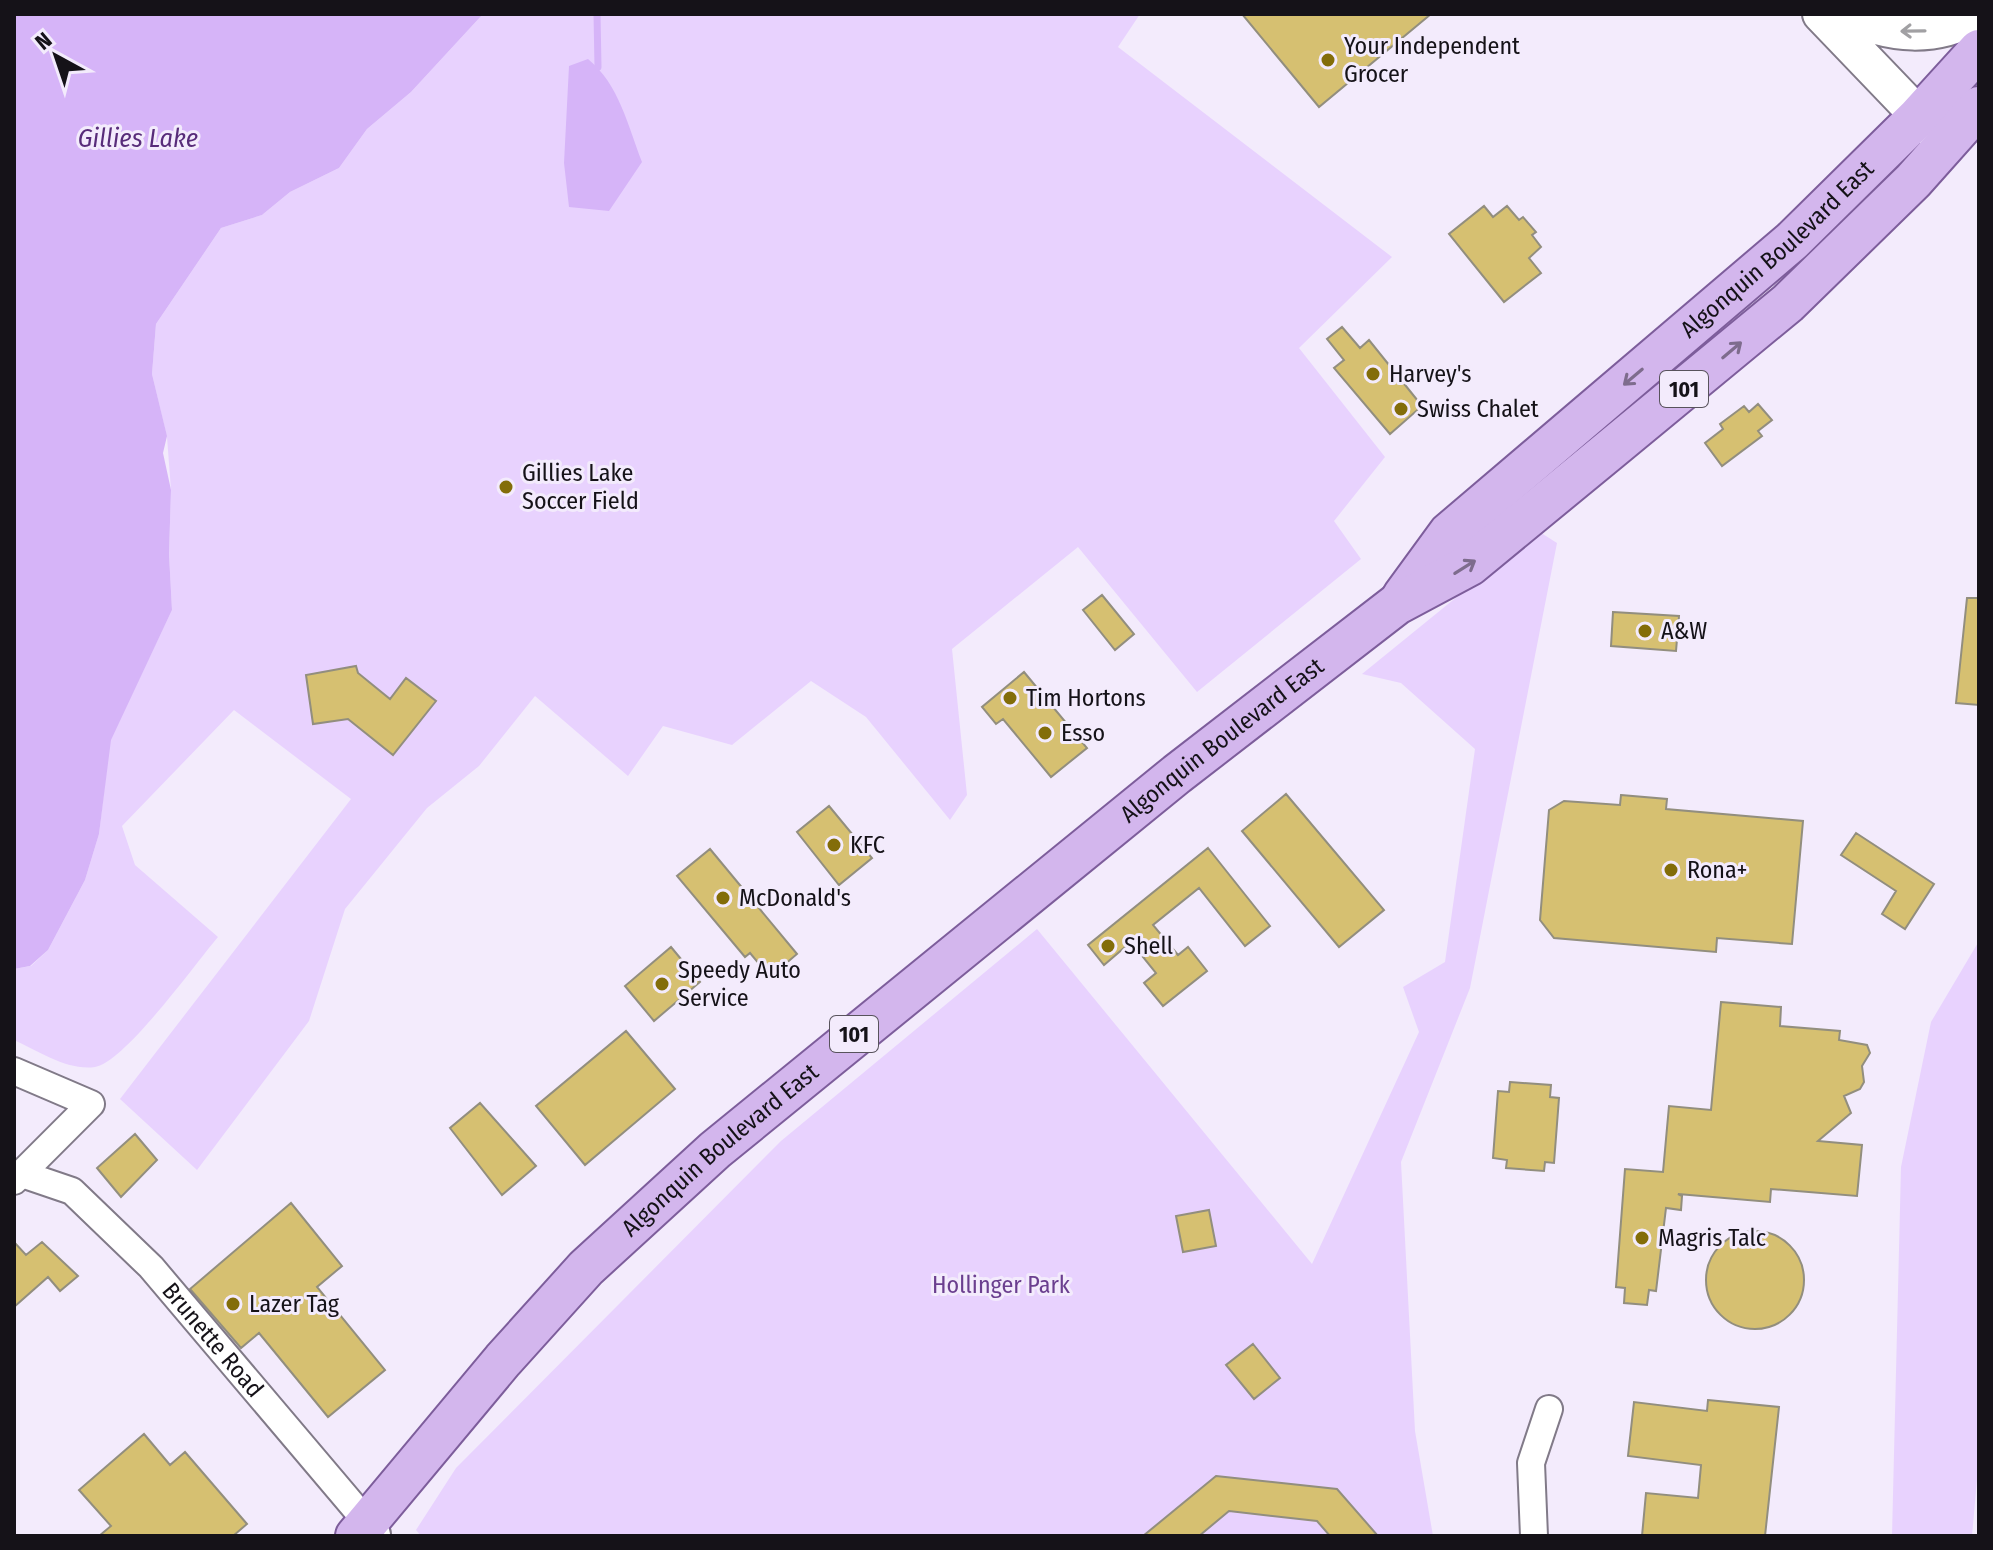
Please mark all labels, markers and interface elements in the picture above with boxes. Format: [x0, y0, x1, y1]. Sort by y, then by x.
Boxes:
north arrow [16, 16, 96, 96]
one-way arrow [1900, 24, 1927, 39]
text: N [30, 26, 57, 56]
place label: Your Independent Grocer [1344, 32, 1520, 88]
marker: Your Independent Grocer [1319, 51, 1337, 69]
water label: Gillies Lake [78, 123, 198, 154]
street label: Algonquin Boulevard East [1675, 155, 1879, 343]
one-way arrow [1721, 341, 1742, 359]
place label: Harvey's [1389, 360, 1472, 388]
marker: Harvey's [1364, 365, 1382, 383]
one-way arrow [1623, 368, 1644, 386]
road number: 101 [1660, 371, 1708, 407]
place label: Swiss Chalet [1417, 395, 1539, 423]
marker: Swiss Chalet [1392, 400, 1410, 418]
place label: Gillies Lake Soccer Field [522, 459, 639, 515]
marker: Gillies Lake Soccer Field [497, 478, 515, 496]
one-way arrow [1453, 558, 1476, 574]
place label: A&W [1661, 617, 1707, 645]
marker: A&W [1636, 622, 1654, 640]
street label: Algonquin Boulevard East [1115, 652, 1329, 828]
place label: Tim Hortons [1026, 684, 1146, 712]
marker: Tim Hortons [1001, 689, 1019, 707]
place label: Esso [1061, 719, 1105, 747]
marker: Esso [1036, 724, 1054, 742]
place label: KFC [850, 831, 885, 859]
marker: KFC [825, 836, 843, 854]
place label: Rona+ [1687, 856, 1747, 884]
marker: Rona+ [1662, 861, 1680, 879]
place label: McDonald's [739, 884, 851, 912]
marker: McDonald's [714, 889, 732, 907]
place label: Shell [1124, 932, 1173, 960]
marker: Shell [1099, 937, 1117, 955]
place label: Speedy Auto Service [678, 956, 801, 1012]
marker: Speedy Auto Service [653, 975, 671, 993]
road number: 101 [830, 1016, 878, 1052]
street label: Algonquin Boulevard East [616, 1058, 824, 1242]
place label: Magris Talc [1658, 1224, 1766, 1252]
marker: Magris Talc [1633, 1229, 1651, 1247]
park label: Hollinger Park [932, 1271, 1071, 1299]
street label: Brunette Road [156, 1277, 269, 1403]
place label: Lazer Tag [249, 1290, 340, 1318]
marker: Lazer Tag [224, 1295, 242, 1313]

